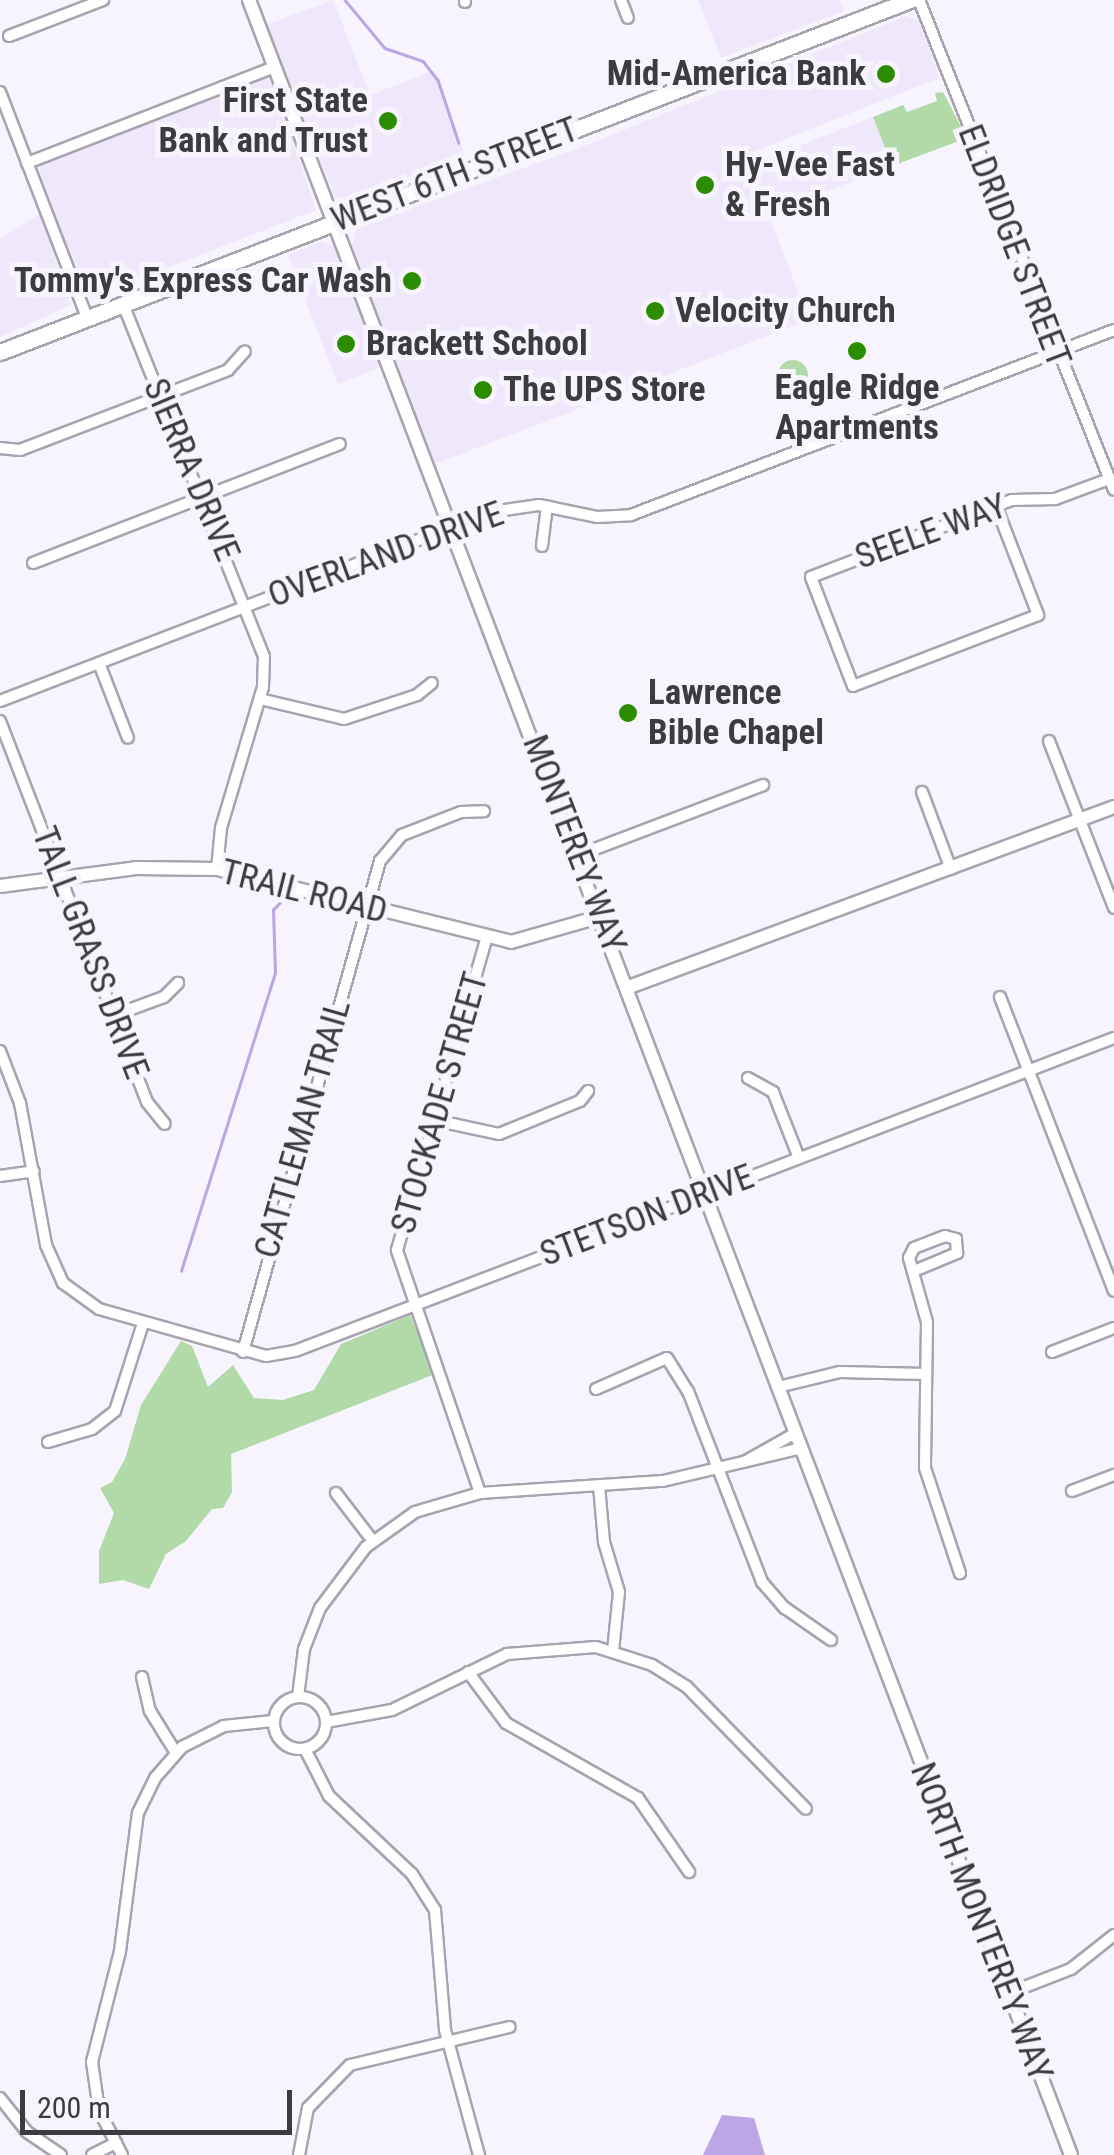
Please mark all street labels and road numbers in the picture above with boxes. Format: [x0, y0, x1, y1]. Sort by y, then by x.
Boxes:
street label: WEST 6TH STREET [325, 108, 585, 242]
street label: ELDRIDGE STREET [949, 119, 1079, 373]
street label: SIERRA DRIVE [134, 373, 248, 567]
street label: SEELE WAY [850, 485, 1012, 579]
street label: OVERLAND DRIVE [263, 493, 509, 617]
street label: MONTEREY WAY [513, 729, 635, 959]
street label: TALL GRASS DRIVE [23, 821, 157, 1085]
street label: TRAIL ROAD [217, 851, 391, 933]
street label: STOCKADE STREET [383, 968, 497, 1238]
street label: CATTLEMAN TRAIL [246, 995, 360, 1263]
street label: STETSON DRIVE [534, 1156, 760, 1276]
street label: NORTH MONTEREY WAY [901, 1757, 1061, 2087]

